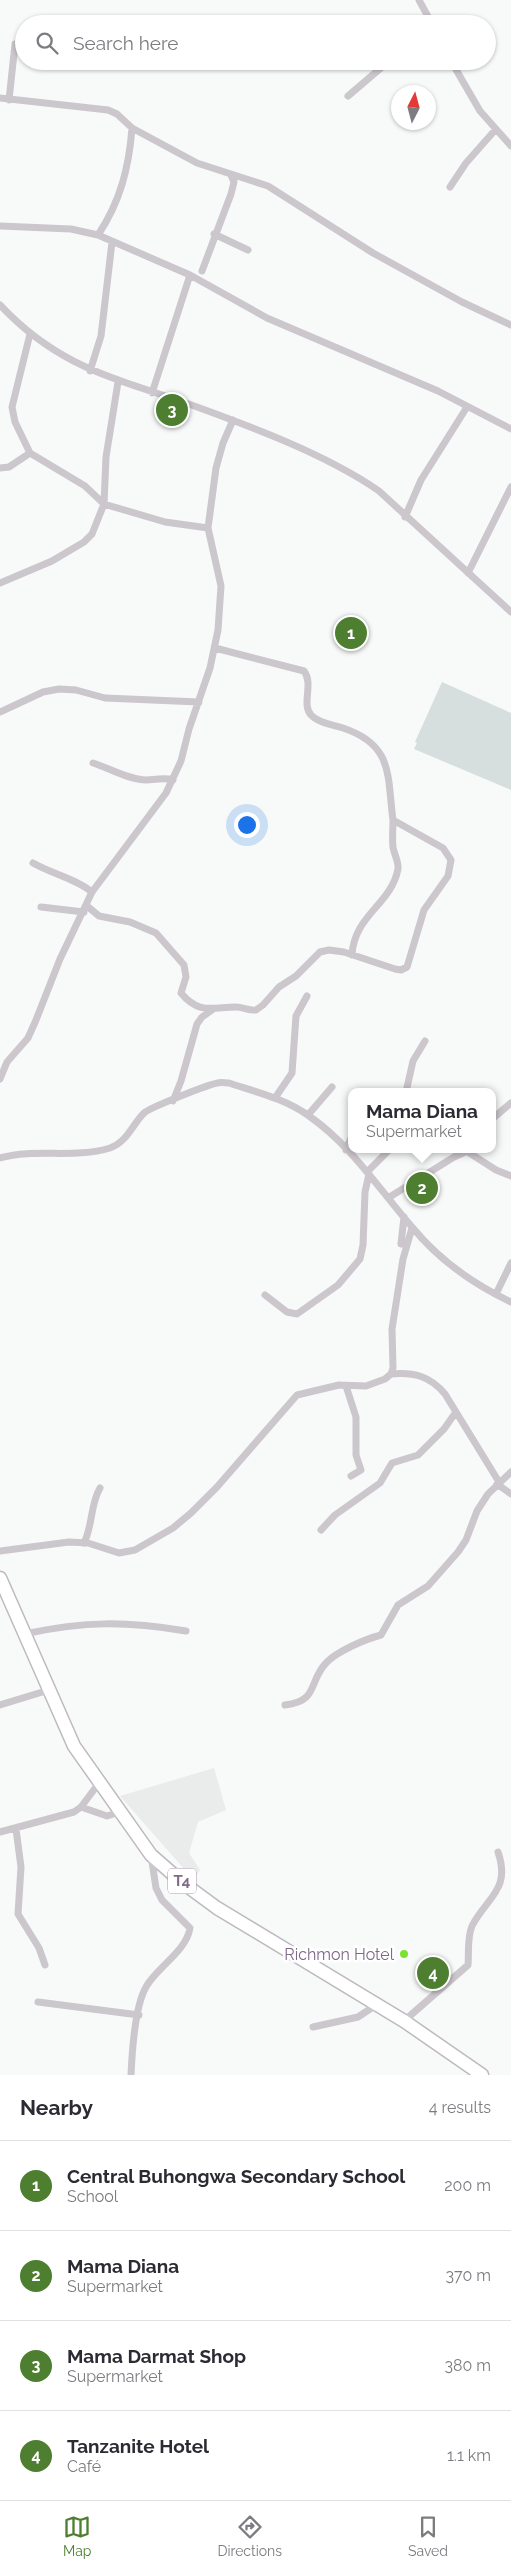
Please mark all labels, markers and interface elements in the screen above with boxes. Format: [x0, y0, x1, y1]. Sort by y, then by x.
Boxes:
search box [15, 15, 496, 70]
icon: search [33, 29, 61, 57]
text: Search here [73, 32, 179, 54]
north arrow [391, 85, 436, 130]
pin: 3 [156, 391, 188, 429]
pin: 1 [335, 614, 367, 652]
your location [234, 812, 260, 838]
popup [348, 1088, 496, 1153]
text: Mama Diana [366, 1100, 478, 1122]
text: Supermarket [366, 1122, 462, 1141]
pin: 2 [406, 1169, 438, 1207]
road number: T4 [168, 1868, 196, 1894]
place label: Richmon Hotel [284, 1945, 395, 1964]
marker: Richmon Hotel [398, 1948, 410, 1960]
pin: 4 [417, 1954, 449, 1992]
text: Nearby [20, 2095, 93, 2120]
text: 4 results [429, 2098, 491, 2117]
text: Central Buhongwa Secondary School [67, 2165, 405, 2187]
text: 1 [32, 2176, 40, 2195]
text: 200 m [444, 2176, 491, 2195]
text: School [67, 2187, 118, 2206]
text: Mama Diana [67, 2255, 179, 2277]
text: 2 [31, 2266, 41, 2285]
text: 370 m [445, 2266, 491, 2285]
text: Supermarket [67, 2277, 163, 2296]
text: Mama Darmat Shop [67, 2345, 246, 2367]
text: 3 [32, 2356, 40, 2375]
text: 380 m [444, 2356, 491, 2375]
text: Supermarket [67, 2367, 163, 2386]
text: Tanzanite Hotel [67, 2435, 209, 2457]
text: 4 [31, 2446, 41, 2465]
text: 1.1 km [447, 2446, 491, 2465]
text: Café [67, 2457, 101, 2476]
tab: Map [63, 2513, 91, 2559]
tab: Directions [217, 2513, 282, 2559]
tab: Saved [408, 2513, 448, 2559]

